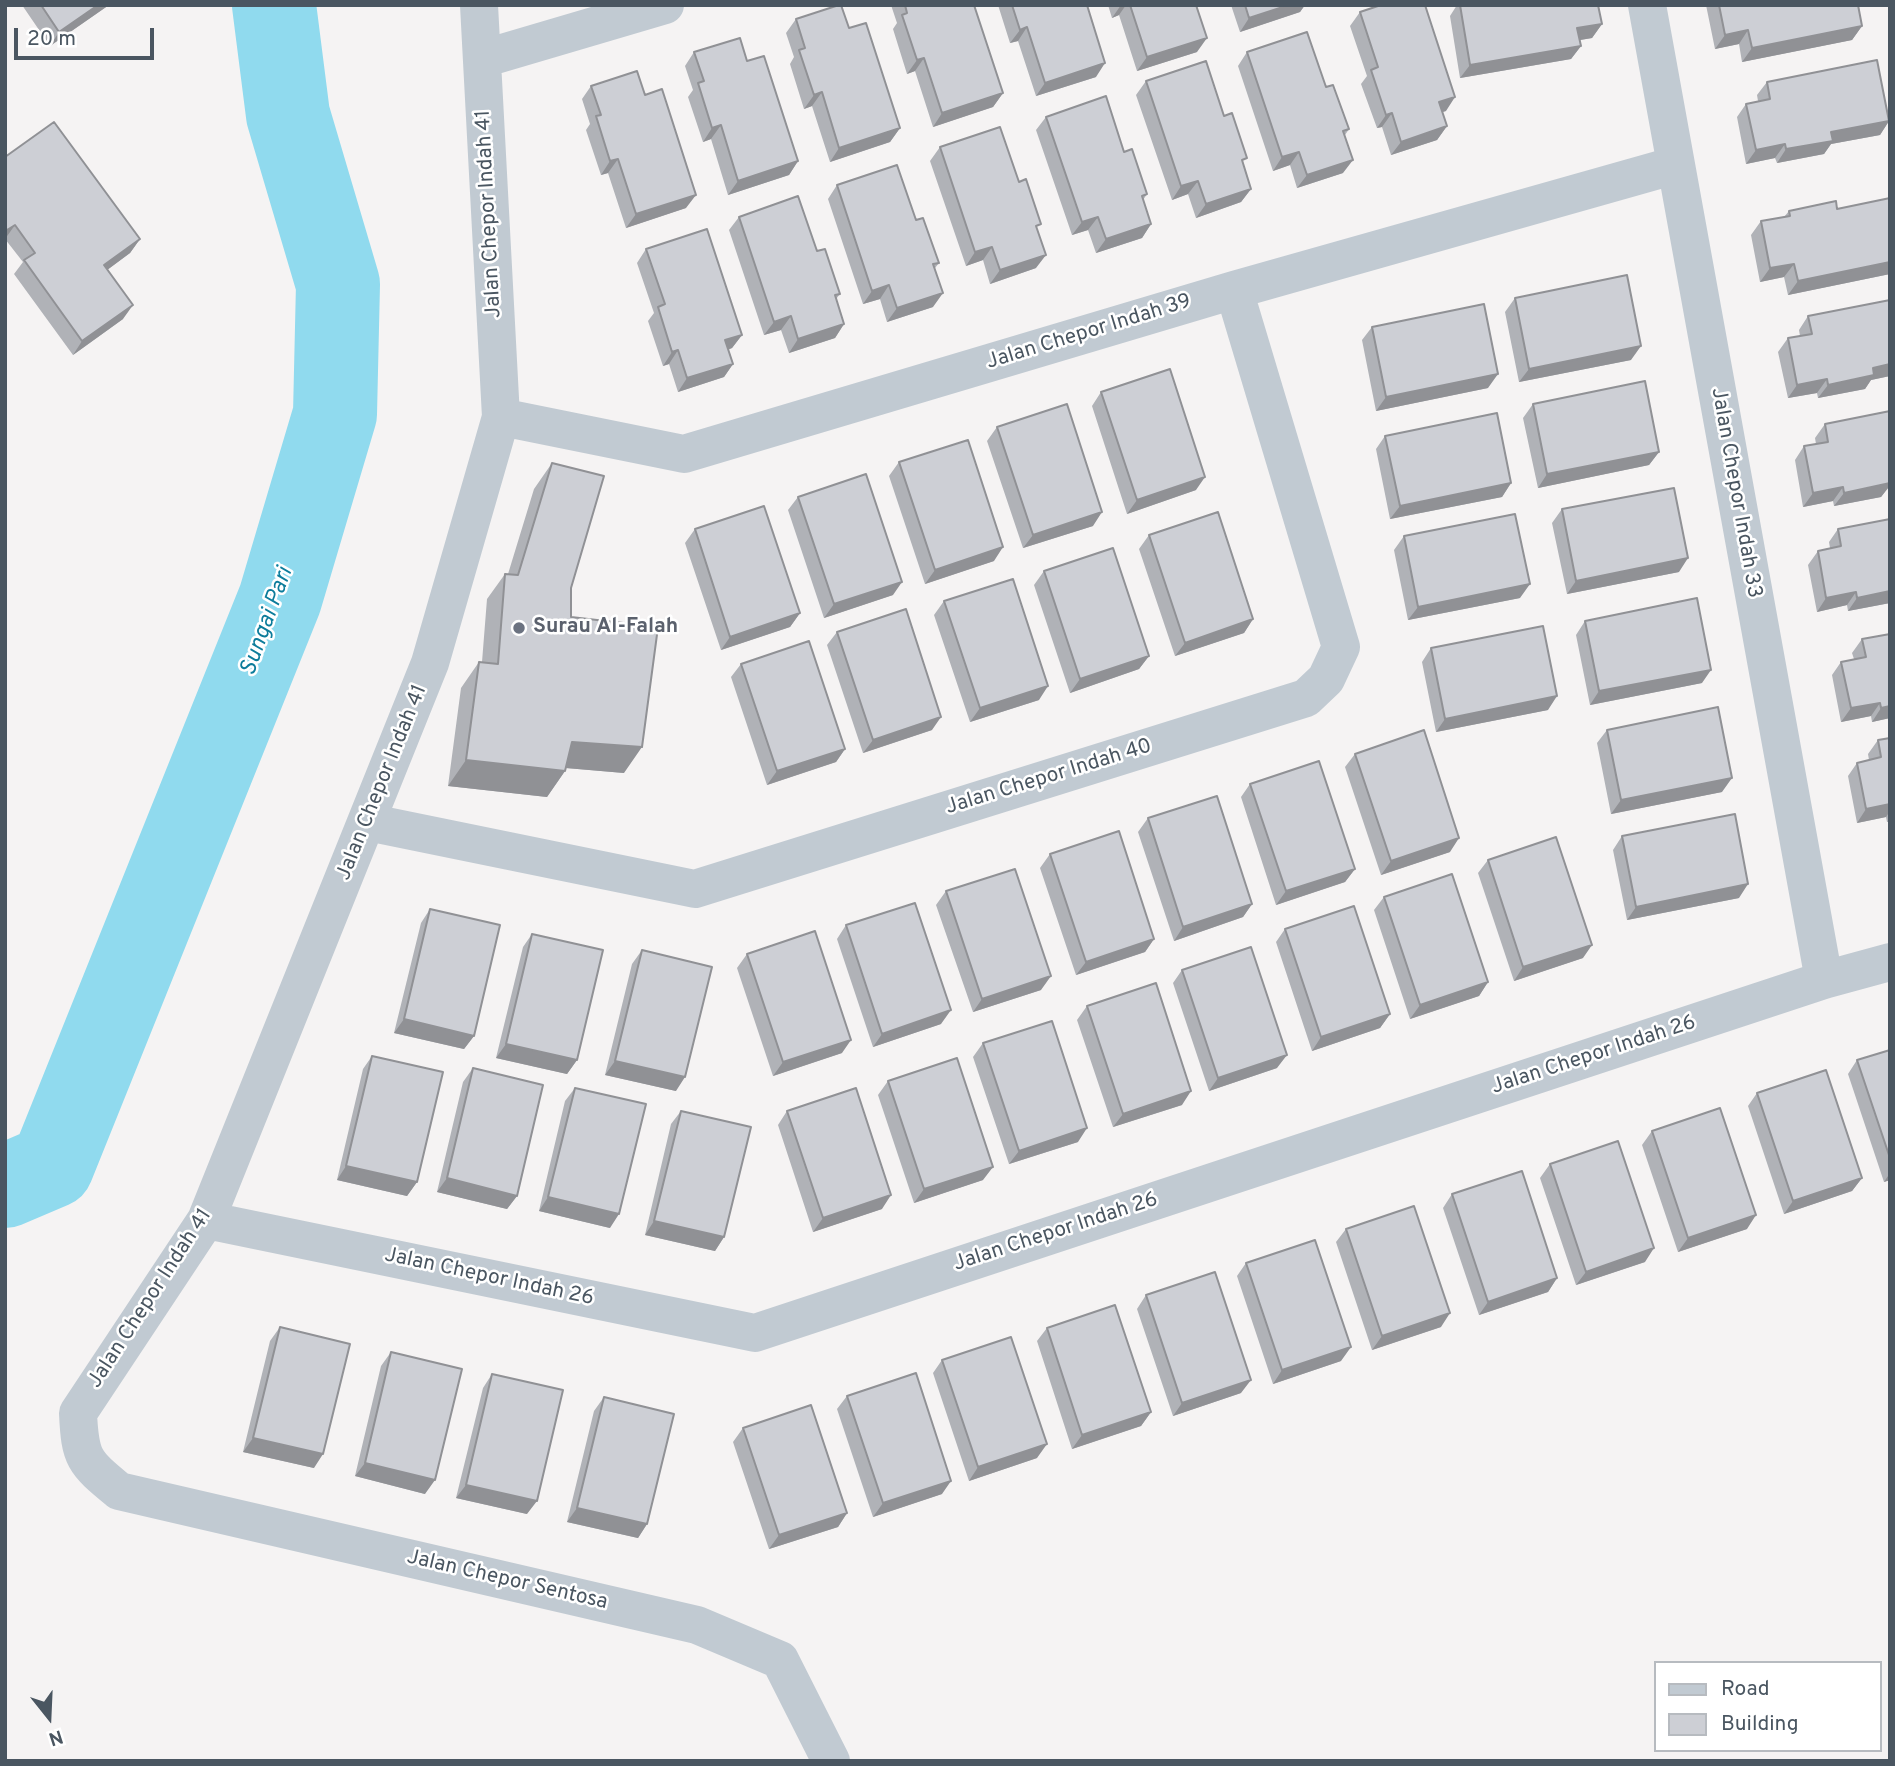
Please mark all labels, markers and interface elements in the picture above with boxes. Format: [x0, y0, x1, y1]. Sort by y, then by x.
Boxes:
scale bar [18, 14, 158, 58]
text: 20 m [27, 26, 76, 53]
street label: Jalan Chepor Indah 41 [472, 109, 508, 319]
street label: Jalan Chepor Indah 39 [984, 290, 1194, 376]
street label: Jalan Chepor Indah 33 [1704, 386, 1766, 600]
water label: Sungai Pari [236, 564, 300, 680]
place label: Surau Al-Falah [533, 615, 678, 641]
marker: Surau Al-Falah [511, 620, 527, 636]
street label: Jalan Chepor Indah 41 [332, 681, 434, 885]
street label: Jalan Chepor Indah 40 [943, 735, 1155, 821]
street label: Jalan Chepor Indah 26 [1489, 1011, 1699, 1101]
street label: Jalan Chepor Indah 26 [951, 1188, 1161, 1278]
street label: Jalan Chepor Indah 41 [84, 1205, 218, 1393]
street label: Jalan Chepor Indah 26 [382, 1244, 596, 1312]
street label: Jalan Chepor Sentosa [404, 1546, 610, 1616]
legend [1654, 1661, 1881, 1752]
text: Road [1721, 1676, 1770, 1703]
north arrow [14, 1682, 84, 1752]
text: Building [1721, 1711, 1799, 1738]
text: N [45, 1723, 66, 1750]

